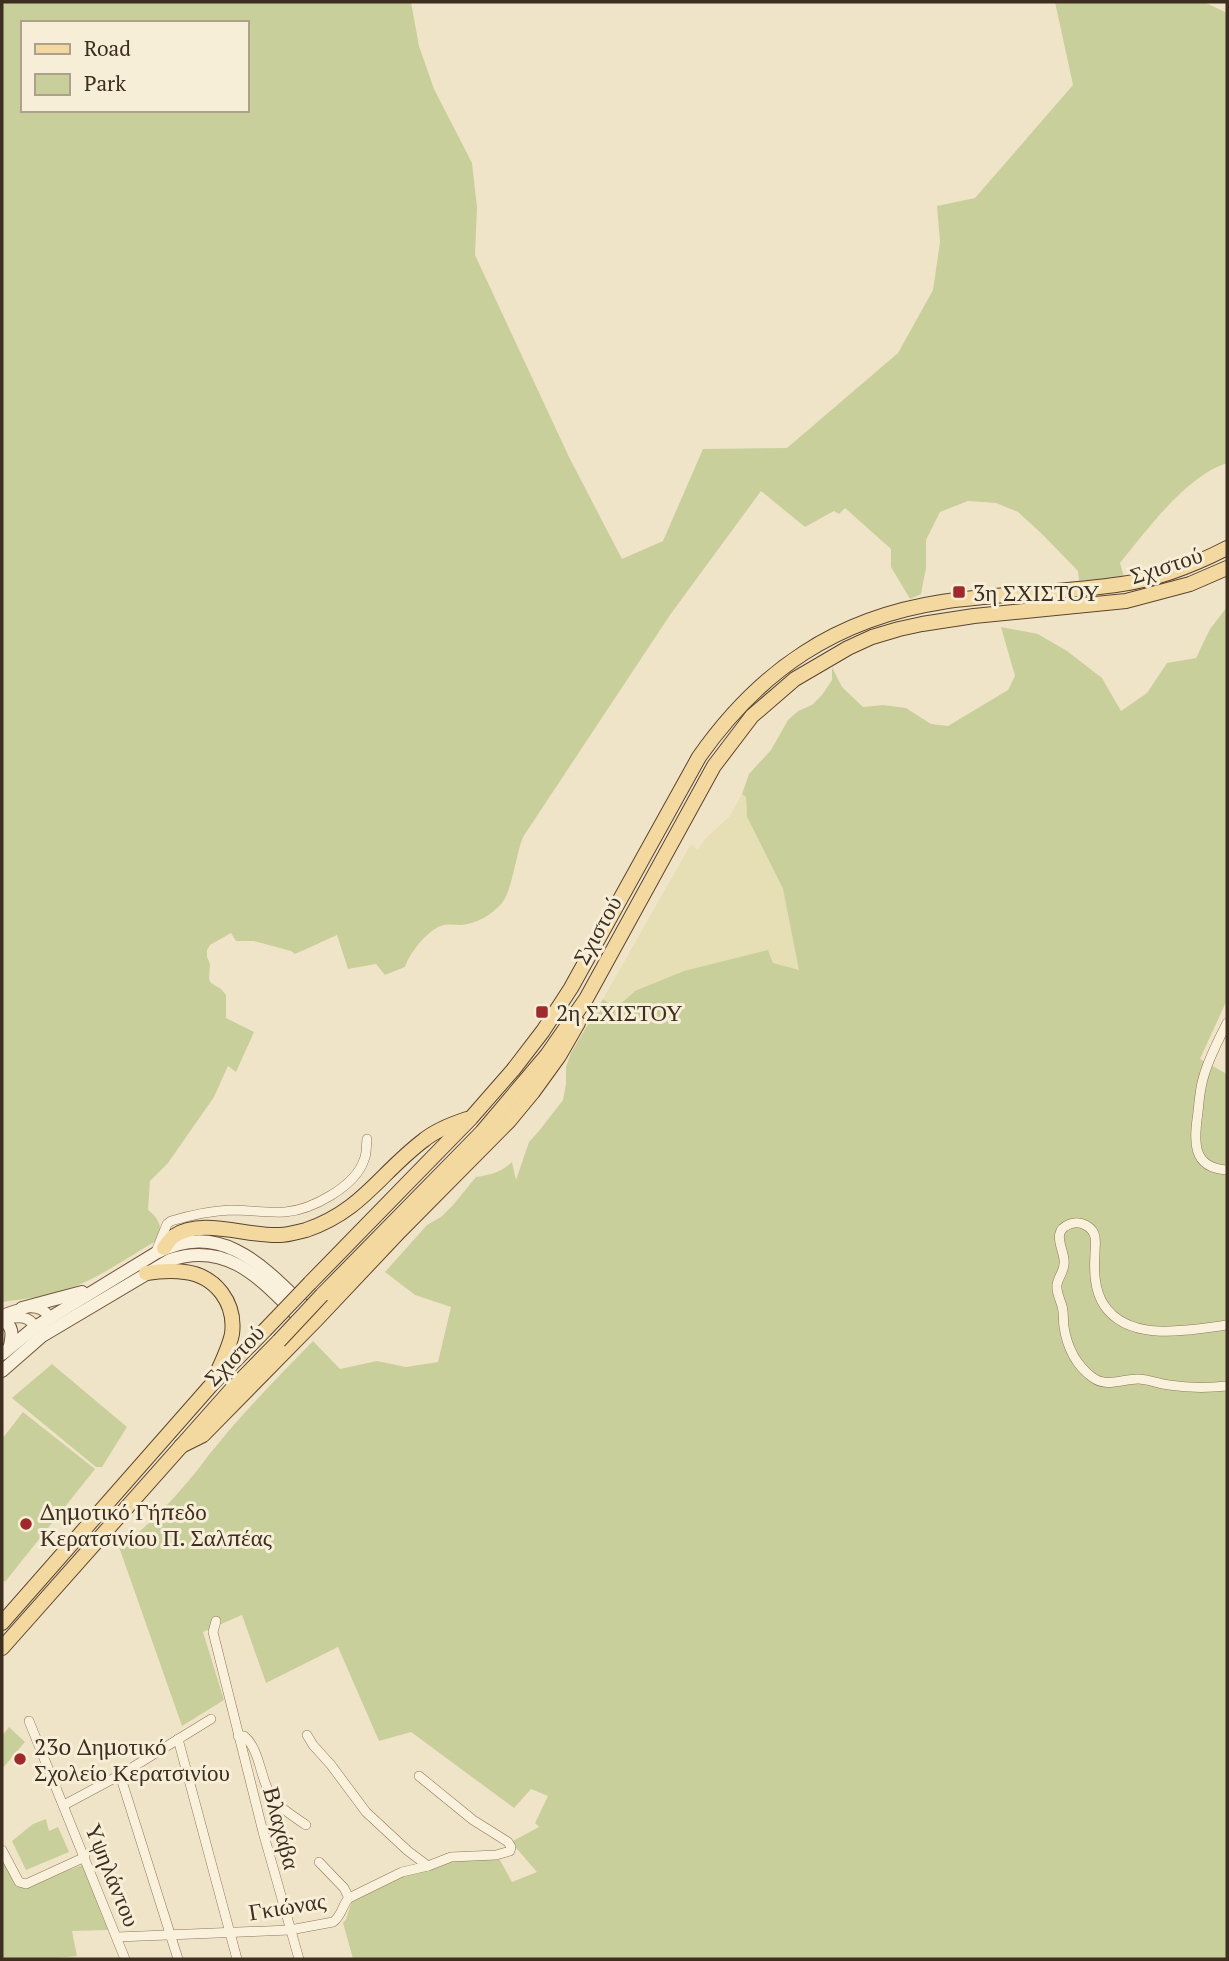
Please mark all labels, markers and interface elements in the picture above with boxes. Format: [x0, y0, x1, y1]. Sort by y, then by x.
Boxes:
legend [21, 21, 248, 112]
text: Road [84, 34, 131, 62]
text: Park [84, 69, 126, 97]
street label: Σχιστού [1126, 539, 1206, 591]
place label: 3η ΣΧΙΣΤΟΥ [973, 577, 1100, 608]
marker: 3η ΣΧΙΣΤΟΥ [951, 584, 967, 600]
street label: Σχιστού [565, 890, 629, 970]
place label: 2η ΣΧΙΣΤΟΥ [556, 997, 683, 1028]
marker: 2η ΣΧΙΣΤΟΥ [534, 1004, 550, 1020]
street label: Σχιστού [197, 1318, 271, 1392]
place label: Δημοτικό Γήπεδο Κερατσινίου Π. Σαλπέας [40, 1496, 272, 1553]
marker: Δημοτικό Γήπεδο Κερατσινίου Π. Σαλπέας [18, 1516, 34, 1532]
place label: 23o Δημοτικό Σχολείο Κερατσινίου [34, 1731, 230, 1788]
marker: 23o Δημοτικό Σχολείο Κερατσινίου [12, 1751, 28, 1767]
street label: Βλαχάβα [256, 1783, 308, 1873]
street label: Υψηλάντου [78, 1819, 148, 1931]
street label: Γκιώνας [246, 1885, 328, 1927]

